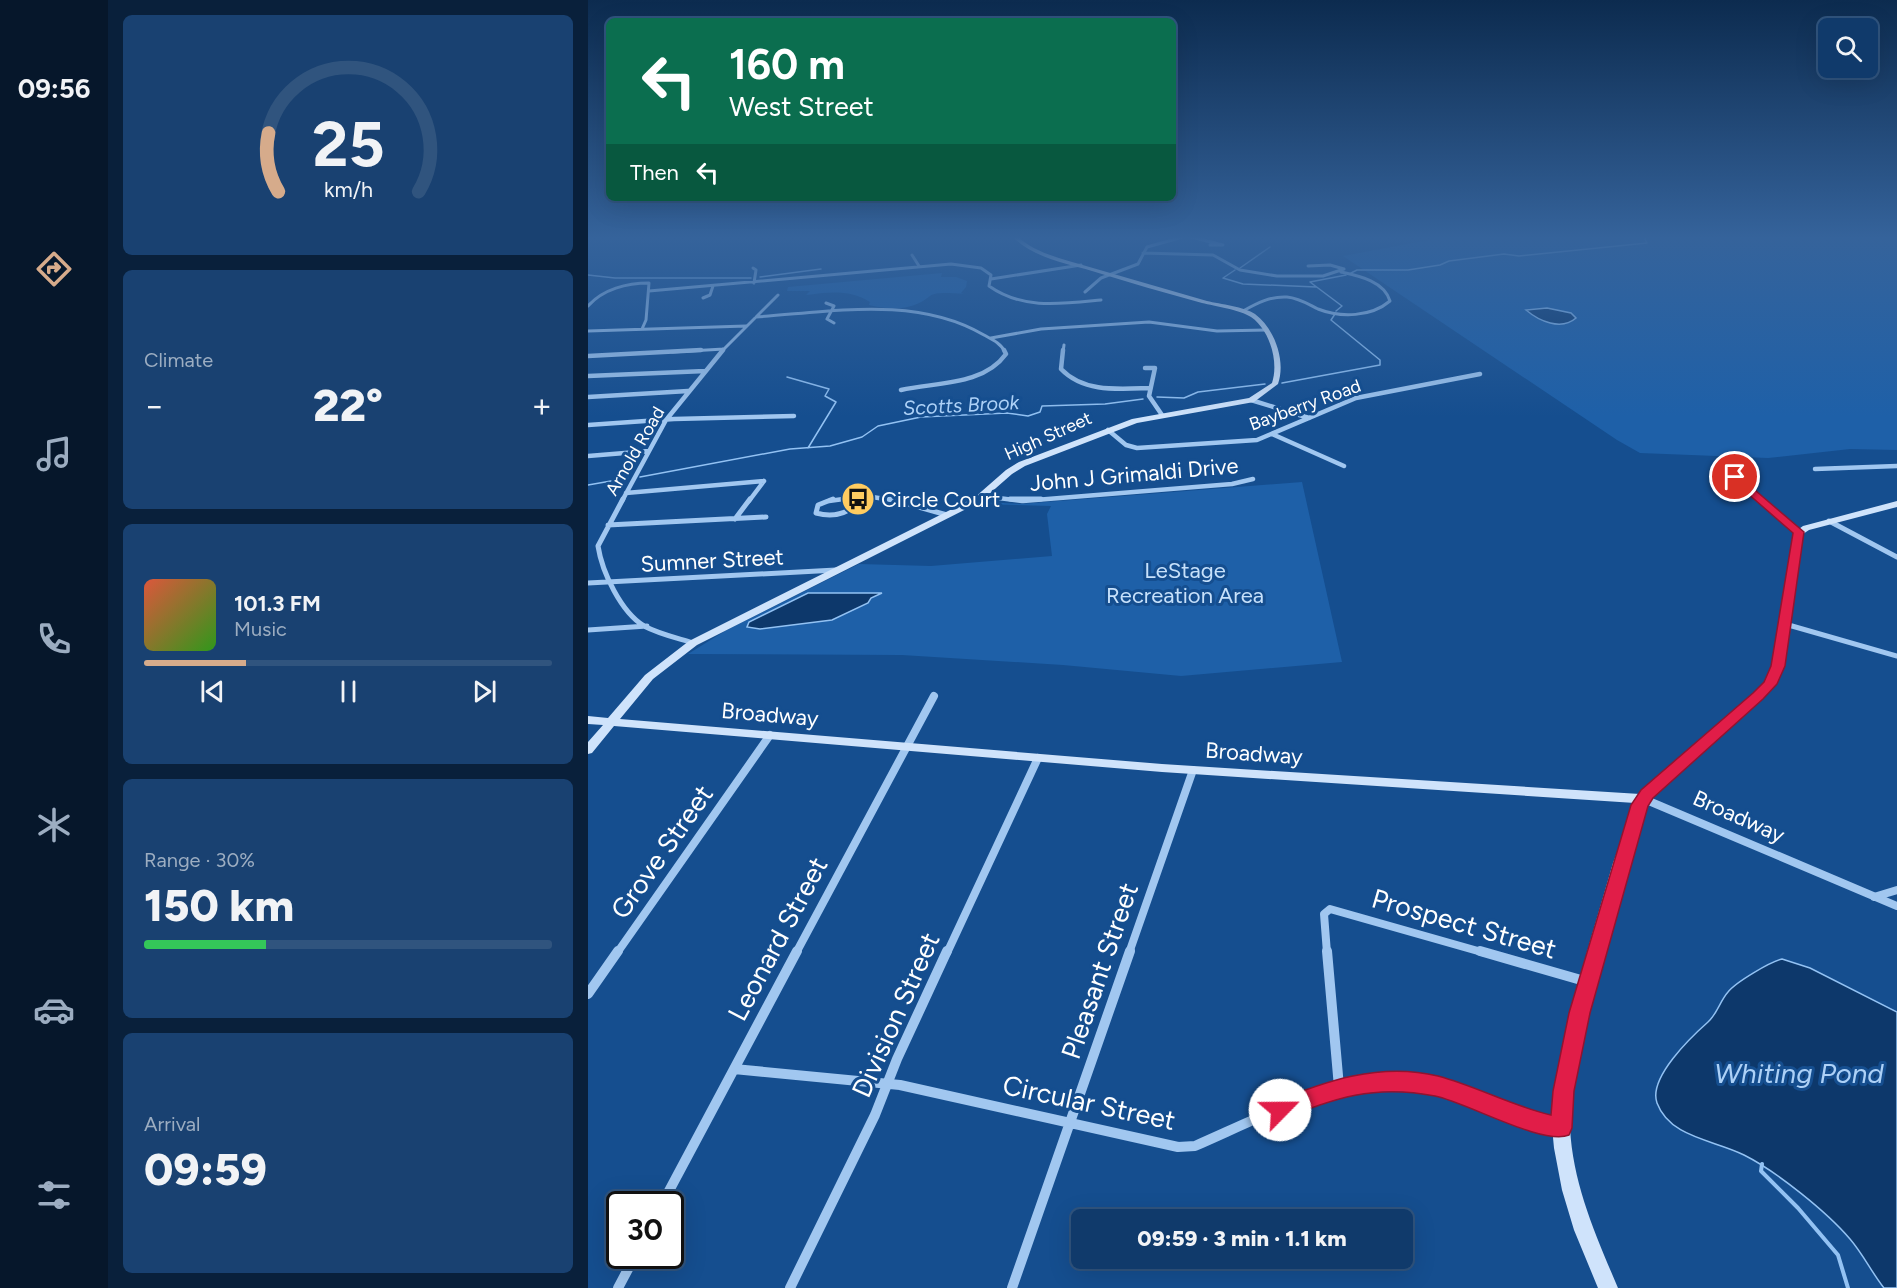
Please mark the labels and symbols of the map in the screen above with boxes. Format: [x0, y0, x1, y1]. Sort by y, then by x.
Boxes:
street label: Bayberry Road [1246, 375, 1364, 435]
water label: Scotts Brook [902, 390, 1021, 420]
street label: Arnold Road [601, 403, 669, 499]
street label: High Street [1001, 407, 1095, 465]
pin [1709, 451, 1760, 502]
street label: John J Grimaldi Drive [1029, 452, 1239, 497]
bus stop icon: Circle Court [840, 481, 876, 517]
place label: Circle Court [881, 486, 1000, 513]
street label: Sumner Street [640, 543, 784, 578]
park label: LeStage Recreation Area [1106, 557, 1264, 609]
street label: Broadway [720, 697, 820, 732]
street label: Broadway [1204, 737, 1304, 770]
street label: Grove Street [603, 778, 720, 925]
street label: Broadway [1689, 784, 1789, 849]
street label: Leonard Street [721, 851, 834, 1026]
street label: Pleasant Street [1054, 878, 1145, 1063]
street label: Prospect Street [1368, 881, 1560, 966]
street label: Division Street [844, 927, 947, 1102]
water label: Whiting Pond [1714, 1056, 1884, 1090]
street label: Circular Street [1000, 1068, 1178, 1137]
position arrow [1248, 1078, 1312, 1142]
speed limit sign: 30 [606, 1191, 684, 1269]

